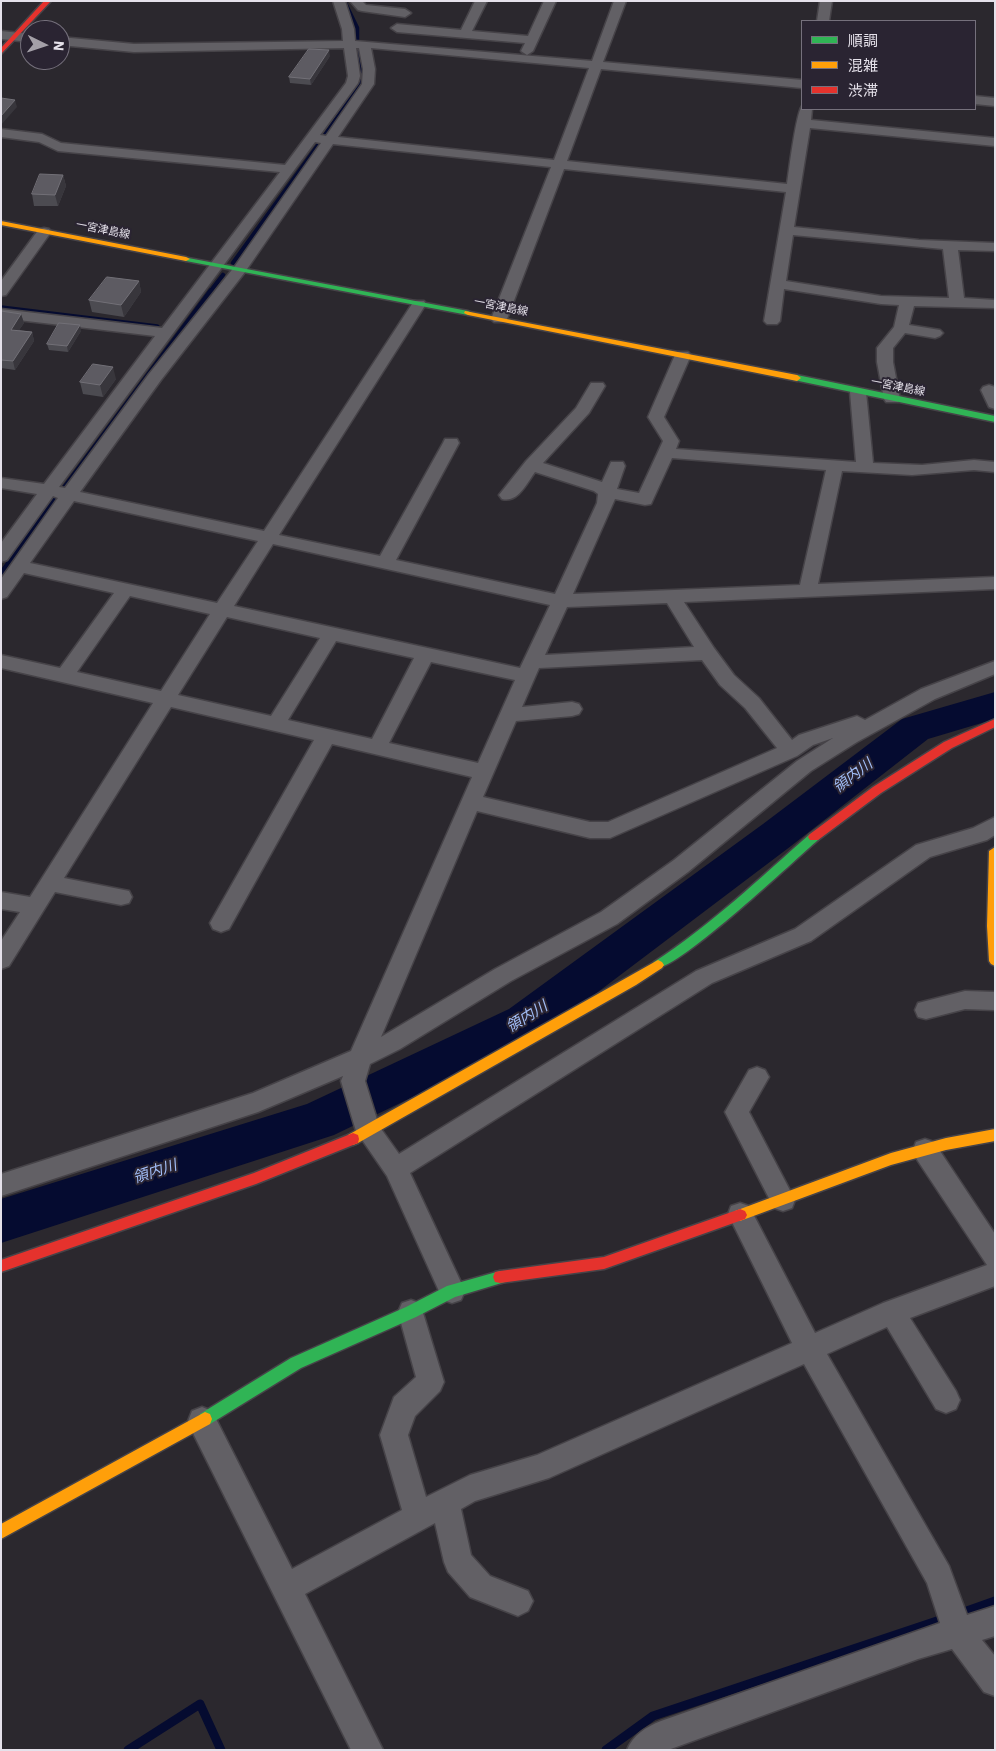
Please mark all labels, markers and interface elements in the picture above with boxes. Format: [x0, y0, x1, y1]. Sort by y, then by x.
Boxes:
north arrow [20, 20, 70, 70]
legend [801, 20, 976, 110]
text: 順調 [848, 31, 878, 50]
text: N [50, 40, 68, 52]
text: 混雑 [848, 56, 878, 75]
text: 渋滞 [848, 81, 878, 100]
street label: 一宮津島線 [75, 218, 131, 242]
street label: 一宮津島線 [473, 295, 529, 319]
street label: 一宮津島線 [870, 375, 926, 399]
water label: 領内川 [830, 755, 876, 797]
water label: 領内川 [503, 997, 551, 1037]
water label: 領内川 [131, 1156, 179, 1188]

